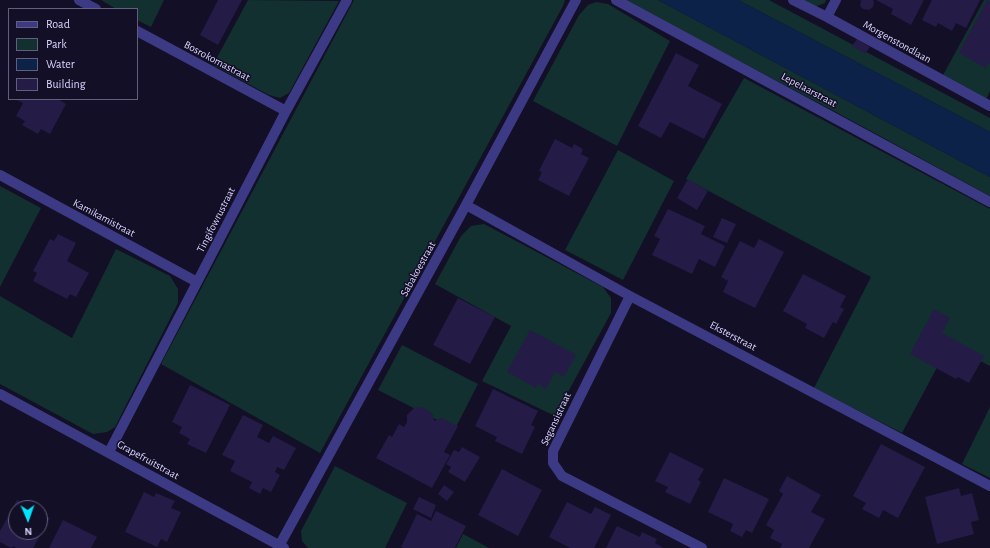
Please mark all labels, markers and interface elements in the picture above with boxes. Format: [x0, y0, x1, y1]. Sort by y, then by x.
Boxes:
legend [8, 8, 138, 100]
text: Road [46, 18, 70, 30]
street label: Morgenstondlaan [861, 18, 933, 66]
text: Park [46, 38, 67, 50]
street label: Bosrokomastraat [182, 38, 252, 84]
text: Water [46, 58, 75, 70]
street label: Lepelaarstraat [779, 70, 839, 110]
text: Building [46, 78, 86, 90]
street label: Tingifowrustraat [194, 185, 238, 255]
street label: Kamikamistraat [71, 196, 137, 240]
street label: Sabakoestraat [397, 239, 439, 299]
street label: Eksterstraat [707, 318, 759, 354]
street label: Segansistraat [538, 390, 574, 448]
street label: Grapefruitstraat [115, 438, 181, 482]
north arrow [8, 500, 48, 540]
text: N [24, 526, 32, 537]

